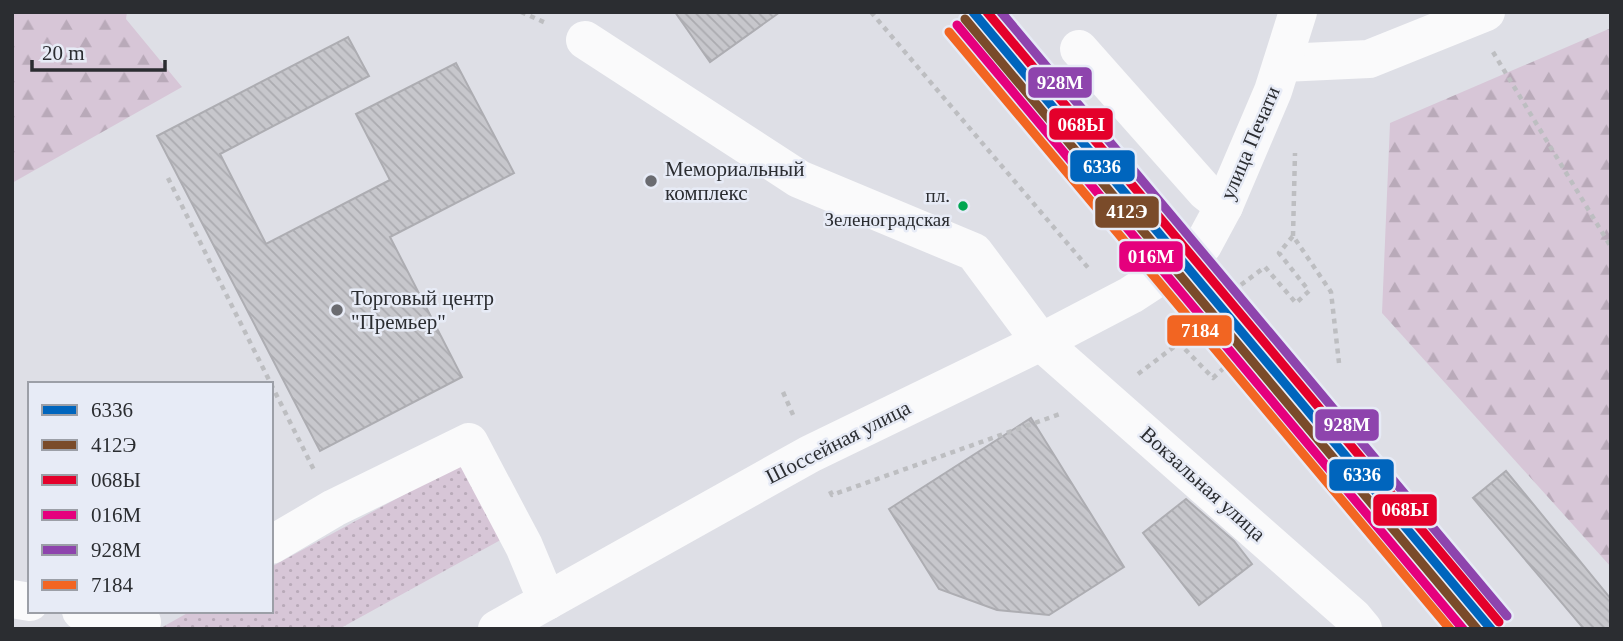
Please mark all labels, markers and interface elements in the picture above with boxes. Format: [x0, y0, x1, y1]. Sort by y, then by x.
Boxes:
scale bar [32, 28, 164, 72]
text: 20 m [42, 41, 85, 65]
line badge: 928М [1027, 66, 1093, 99]
text: 928М [1037, 72, 1083, 93]
street label: улица Печати [1215, 83, 1285, 203]
line badge: 068Ы [1048, 107, 1114, 141]
text: 068Ы [1057, 114, 1105, 135]
line badge: 6336 [1069, 149, 1136, 183]
text: 6336 [1083, 156, 1121, 177]
place label: Мемориальный комплекс [665, 157, 804, 205]
marker: Мемориальный комплекс [643, 173, 659, 189]
place label: пл. Зеленоградская [825, 185, 950, 230]
line badge: 412Э [1094, 195, 1160, 229]
marker: пл. Зеленоградская [956, 199, 970, 213]
text: 412Э [1106, 201, 1148, 222]
line badge: 016М [1118, 240, 1184, 273]
text: 016М [1128, 246, 1174, 267]
place label: Торговый центр "Премьер" [351, 286, 494, 334]
marker: Торговый центр "Премьер" [329, 302, 345, 318]
line badge: 7184 [1166, 314, 1233, 347]
text: 7184 [1181, 320, 1220, 341]
legend [28, 382, 273, 613]
street label: Шоссейная улица [762, 395, 915, 489]
text: 6336 [91, 398, 133, 422]
line badge: 928М [1314, 408, 1380, 442]
text: 928М [1324, 414, 1370, 435]
street label: Вокзальная улица [1136, 422, 1271, 547]
text: 412Э [91, 433, 136, 457]
line badge: 6336 [1328, 458, 1395, 492]
text: 6336 [1343, 464, 1381, 485]
text: 068Ы [91, 468, 141, 492]
line badge: 068Ы [1372, 493, 1438, 527]
text: 068Ы [1381, 499, 1429, 520]
text: 016М [91, 503, 142, 527]
text: 928М [91, 538, 142, 562]
text: 7184 [91, 573, 134, 597]

